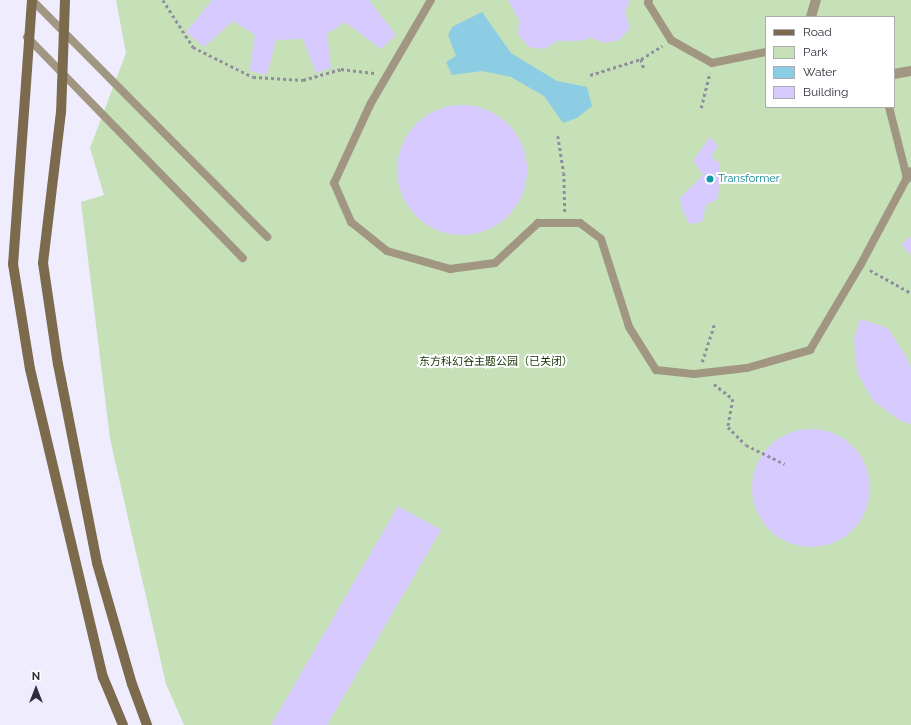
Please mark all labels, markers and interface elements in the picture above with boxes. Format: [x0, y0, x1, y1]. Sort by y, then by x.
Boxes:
legend [765, 16, 895, 108]
text: Road [803, 25, 832, 39]
text: Park [803, 45, 828, 59]
text: Water [803, 65, 837, 79]
text: Building [803, 85, 849, 99]
place label: Transformer [718, 172, 780, 186]
marker: Transformer [705, 174, 715, 184]
park label: 东方科幻谷主题公园（已关闭） [419, 355, 573, 369]
north arrow [16, 669, 56, 709]
text: N [32, 670, 40, 683]

